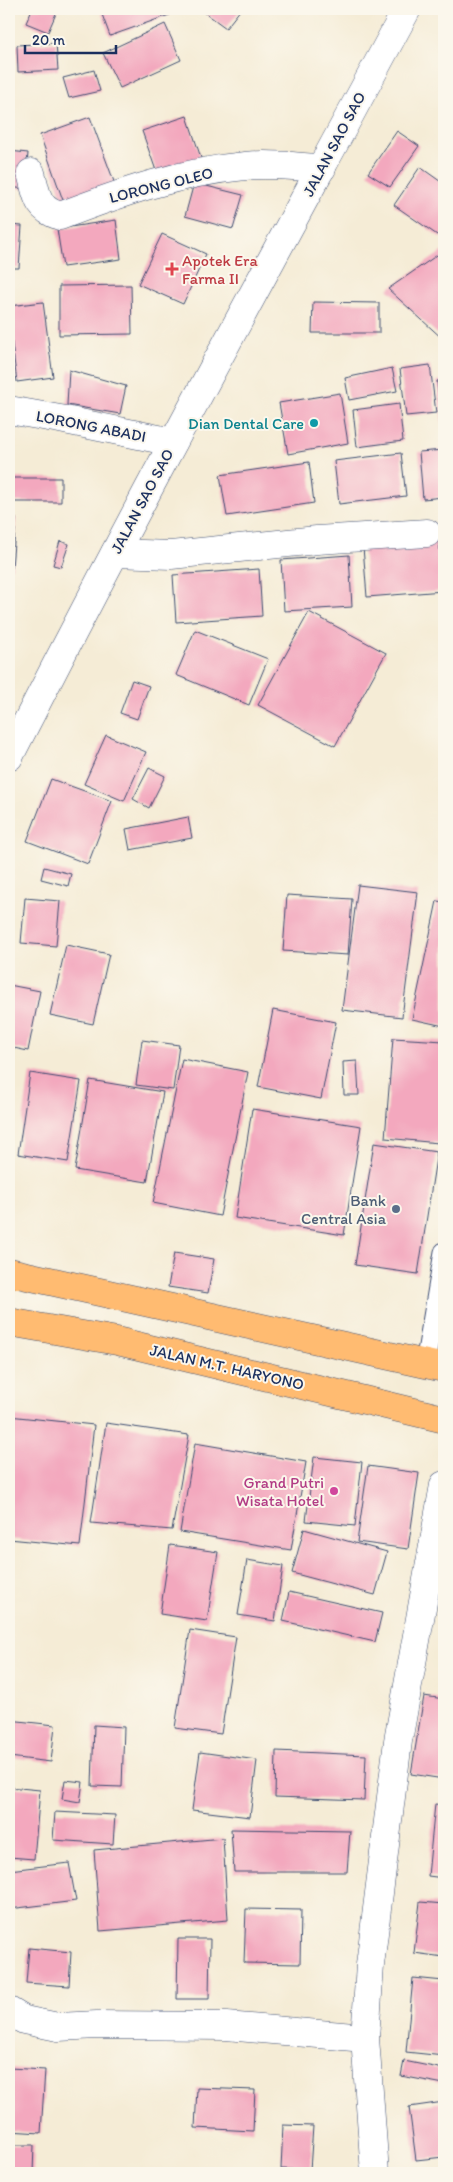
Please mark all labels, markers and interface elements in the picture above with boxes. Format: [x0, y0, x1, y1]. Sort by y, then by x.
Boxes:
scale bar [25, 22, 116, 54]
text: 20 m [32, 31, 66, 49]
street label: JALAN SAO SAO [298, 88, 370, 200]
street label: LORONG OLEO [107, 163, 215, 207]
place label: Apotek Era Farma II [182, 251, 258, 288]
marker: Apotek Era Farma II [166, 263, 178, 275]
street label: LORONG ABADI [34, 406, 148, 446]
place label: Dian Dental Care [188, 414, 304, 433]
marker: Dian Dental Care [308, 417, 320, 429]
street label: JALAN SAO SAO [106, 445, 178, 557]
place label: Bank Central Asia [301, 1191, 387, 1228]
marker: Bank Central Asia [390, 1203, 402, 1215]
street label: JALAN M.T. HARYONO [148, 1340, 306, 1394]
place label: Grand Putri Wisata Hotel [236, 1473, 324, 1510]
marker: Grand Putri Wisata Hotel [328, 1485, 340, 1497]

